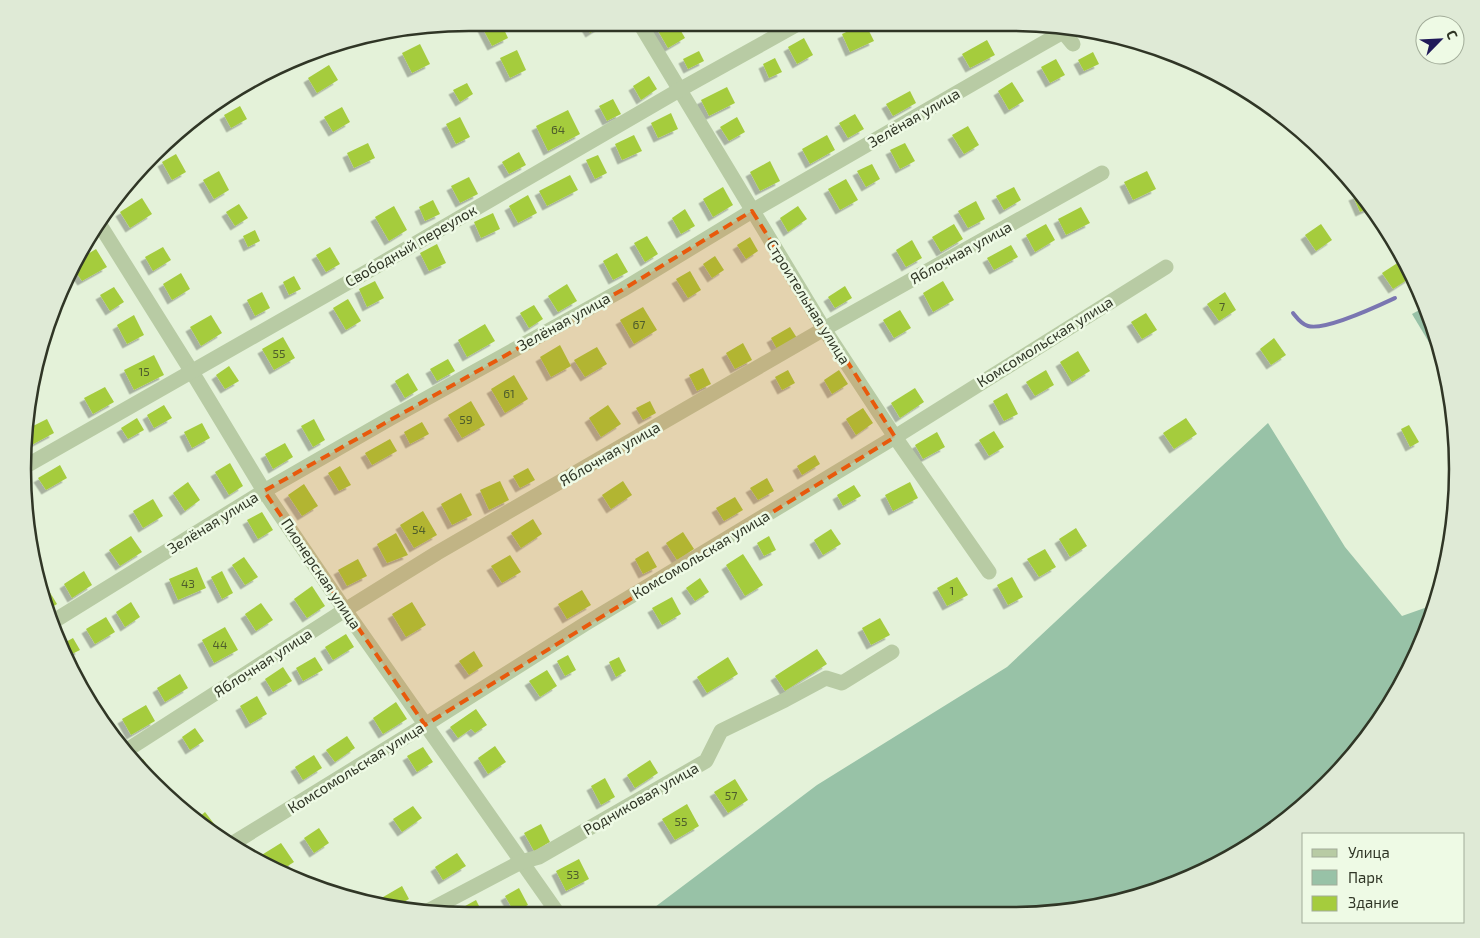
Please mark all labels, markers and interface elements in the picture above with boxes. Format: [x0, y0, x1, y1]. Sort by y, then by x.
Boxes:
north arrow [1415, 15, 1465, 65]
text: С [1443, 27, 1462, 42]
street label: Зелёная улица [864, 84, 963, 152]
house number: 64 [551, 122, 565, 136]
street label: Свободный переулок [342, 200, 480, 291]
street label: Яблочная улица [907, 217, 1015, 288]
street label: Строительная улица [762, 236, 855, 368]
street label: Зелёная улица [514, 288, 614, 355]
street label: Комсомольская улица [973, 292, 1116, 391]
house number: 7 [1219, 299, 1225, 313]
house number: 67 [632, 317, 646, 331]
house number: 55 [273, 346, 285, 360]
house number: 15 [138, 364, 150, 378]
house number: 61 [503, 386, 515, 400]
house number: 59 [459, 412, 473, 426]
street label: Яблочная улица [556, 417, 664, 490]
street label: Зелёная улица [164, 487, 262, 558]
street label: Комсомольская улица [628, 506, 773, 603]
street label: Пионерская улица [277, 514, 366, 633]
house number: 54 [412, 522, 426, 536]
house number: 43 [181, 576, 195, 590]
house number: 1 [950, 583, 954, 597]
street label: Яблочная улица [210, 624, 315, 701]
house number: 44 [213, 637, 227, 651]
street label: Комсомольская улица [284, 718, 427, 817]
street label: Родниковая улица [580, 758, 702, 839]
house number: 57 [725, 788, 737, 802]
house number: 55 [675, 814, 687, 828]
legend [1302, 833, 1465, 923]
text: Улица [1348, 843, 1390, 861]
house number: 53 [566, 867, 580, 881]
text: Парк [1348, 868, 1383, 886]
text: Здание [1348, 893, 1399, 911]

